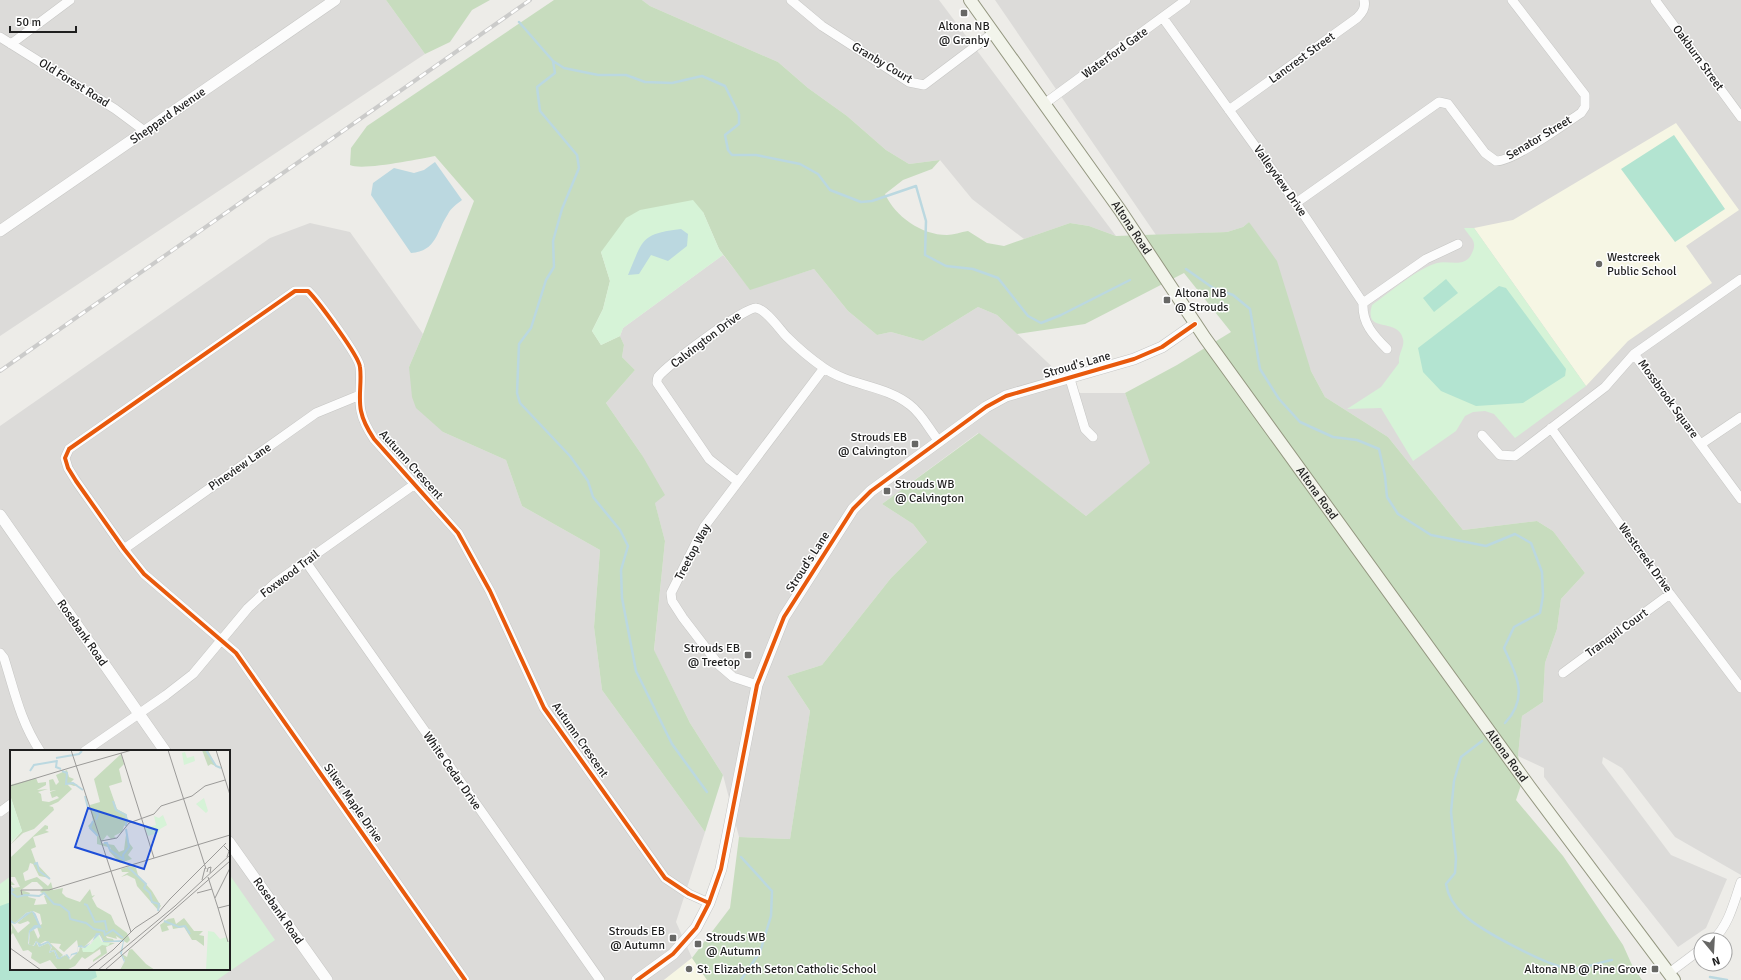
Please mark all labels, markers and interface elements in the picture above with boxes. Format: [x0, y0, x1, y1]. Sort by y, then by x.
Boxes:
scale bar [10, 8, 76, 34]
marker: Altona NB @ Granby [959, 8, 969, 18]
text: 50 m [16, 15, 41, 30]
place label: Altona NB @ Granby [938, 19, 990, 48]
street label: Oakburn Street [1669, 22, 1727, 94]
street label: Waterford Gate [1079, 24, 1151, 82]
street label: Lancrest Street [1266, 29, 1338, 87]
street label: Granby Court [849, 39, 915, 87]
street label: Old Forest Road [36, 55, 112, 111]
street label: Sheppard Avenue [127, 84, 209, 148]
street label: Senator Street [1503, 113, 1575, 163]
street label: Valleyview Drive [1250, 143, 1310, 219]
street label: Altona Road [1108, 197, 1155, 257]
place label: Westcreek Public School [1607, 250, 1677, 279]
marker: Westcreek Public School [1594, 259, 1604, 269]
place label: Altona NB @ Strouds [1175, 286, 1229, 315]
marker: Altona NB @ Strouds [1162, 295, 1172, 305]
street label: Calvington Drive [668, 309, 744, 371]
street label: Stroud's Lane [1042, 348, 1112, 382]
street label: Mossbrook Square [1634, 357, 1702, 441]
street label: Autumn Crescent [376, 427, 446, 503]
place label: Strouds EB @ Calvington [838, 430, 907, 459]
marker: Strouds EB @ Calvington [910, 439, 920, 449]
street label: Pineview Lane [206, 440, 274, 494]
street label: Altona Road [1293, 464, 1341, 522]
place label: Strouds WB @ Calvington [895, 477, 964, 506]
marker: Strouds WB @ Calvington [882, 486, 892, 496]
street label: Westcreek Drive [1615, 520, 1675, 596]
street label: Treetop Way [672, 521, 714, 583]
street label: Stroud's Lane [783, 529, 833, 595]
street label: Foxwood Trail [257, 547, 323, 601]
street label: Rosebank Road [54, 597, 110, 669]
street label: Tranquil Court [1583, 605, 1651, 661]
place label: Strouds EB @ Treetop [684, 641, 740, 670]
marker: Strouds EB @ Treetop [743, 650, 753, 660]
street label: Autumn Crescent [549, 700, 611, 780]
street label: Altona Road [1483, 726, 1531, 785]
street label: White Cedar Drive [419, 729, 485, 813]
inset map [10, 750, 230, 970]
street label: Silver Maple Drive [320, 761, 386, 845]
street label: Rosebank Road [250, 875, 306, 947]
place label: Strouds EB @ Autumn [609, 924, 665, 953]
place label: Strouds WB @ Autumn [706, 930, 766, 959]
north arrow [1693, 932, 1733, 972]
marker: Strouds EB @ Autumn [668, 933, 678, 943]
marker: Strouds WB @ Autumn [693, 939, 703, 949]
text: N [1710, 954, 1722, 968]
place label: St. Elizabeth Seton Catholic School [697, 962, 877, 977]
place label: Altona NB @ Pine Grove [1524, 962, 1647, 977]
marker: St. Elizabeth Seton Catholic School [684, 964, 694, 974]
marker: Altona NB @ Pine Grove [1650, 964, 1660, 974]

